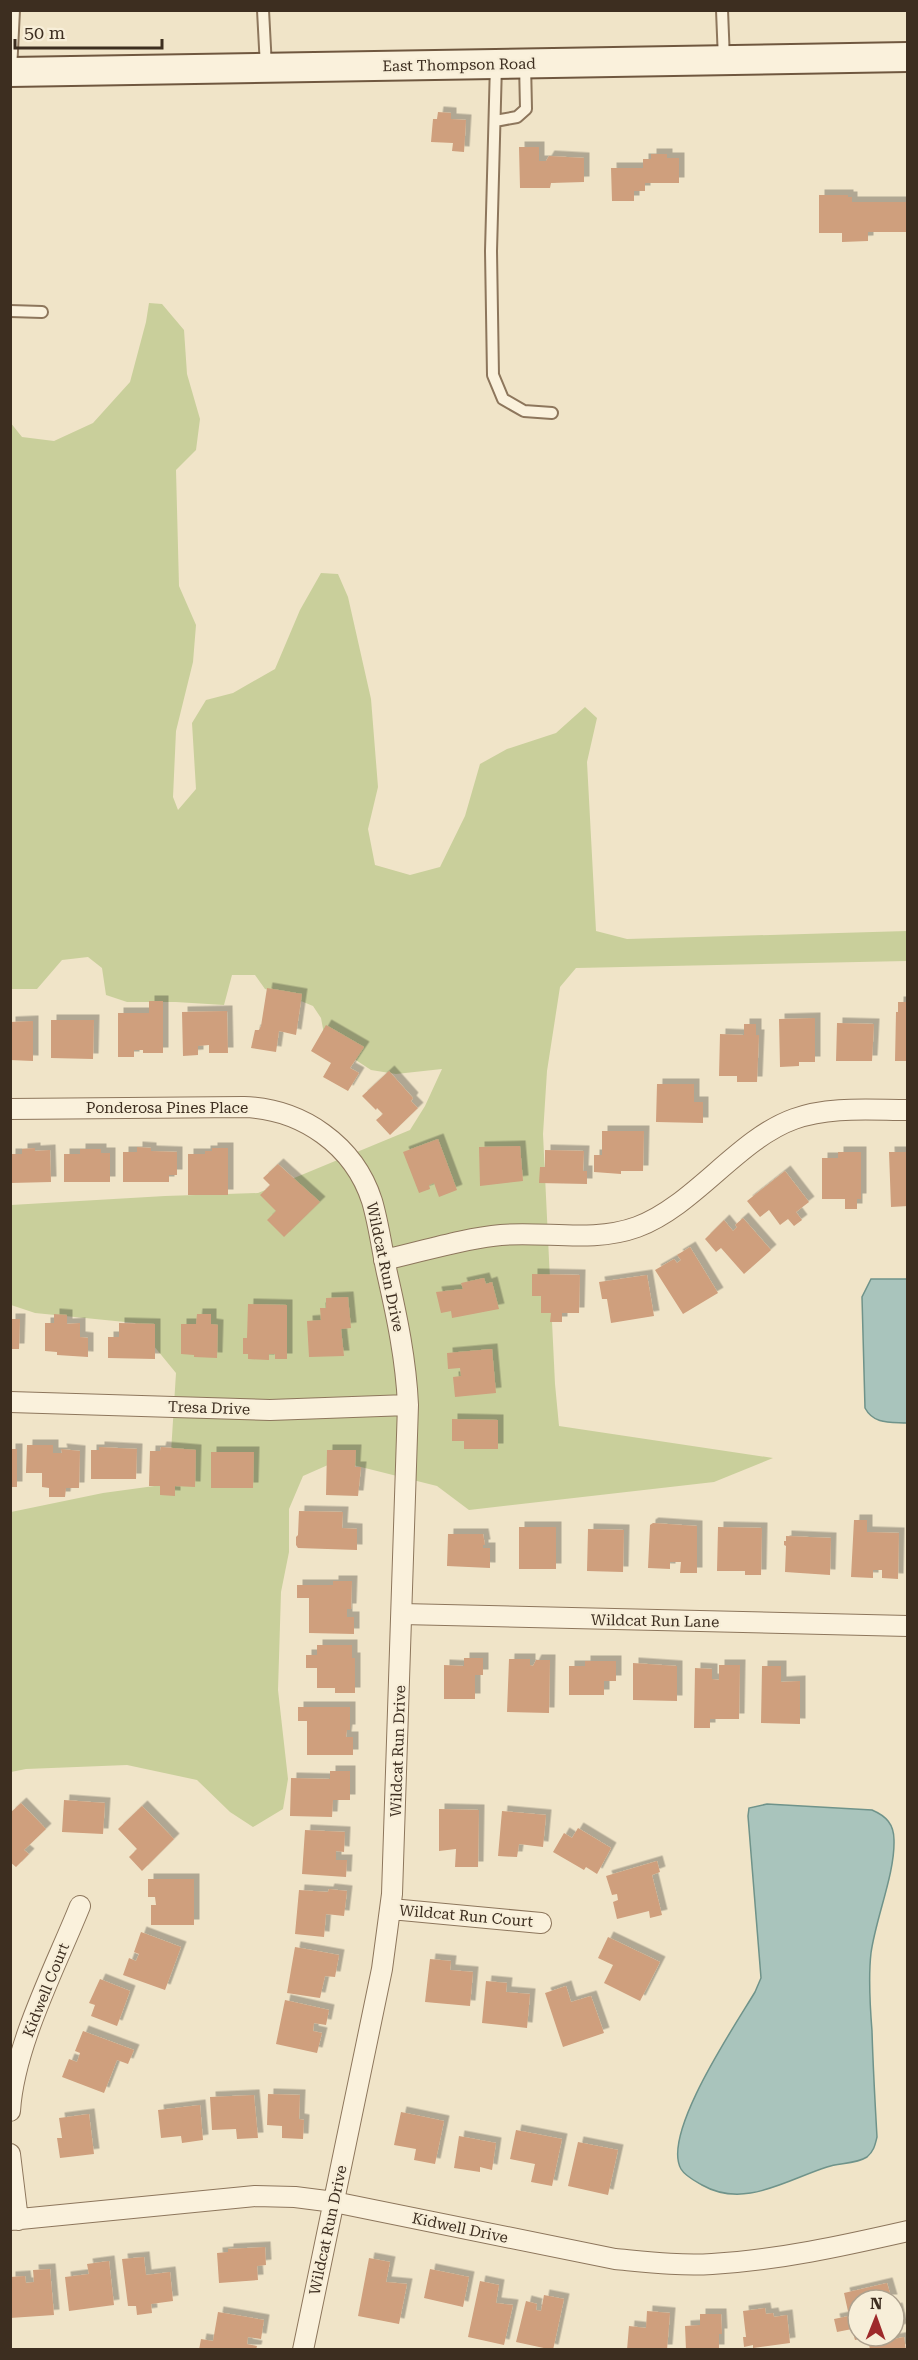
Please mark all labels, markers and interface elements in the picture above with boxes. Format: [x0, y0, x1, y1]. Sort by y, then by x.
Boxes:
scale bar [15, 12, 162, 50]
text: 50 m [24, 22, 65, 43]
street label: East Thompson Road [382, 55, 536, 75]
street label: Ponderosa Pines Place [86, 1099, 248, 1117]
street label: Wildcat Run Drive [362, 1201, 408, 1333]
street label: Tresa Drive [168, 1398, 250, 1418]
street label: Wildcat Run Lane [591, 1611, 719, 1631]
street label: Wildcat Run Drive [387, 1685, 409, 1817]
street label: Wildcat Run Court [398, 1901, 534, 1931]
street label: Kidwell Court [19, 1940, 73, 2040]
street label: Wildcat Run Drive [305, 2164, 351, 2296]
street label: Kidwell Drive [410, 2209, 510, 2247]
north arrow [846, 2288, 906, 2348]
text: N [870, 2294, 883, 2313]

